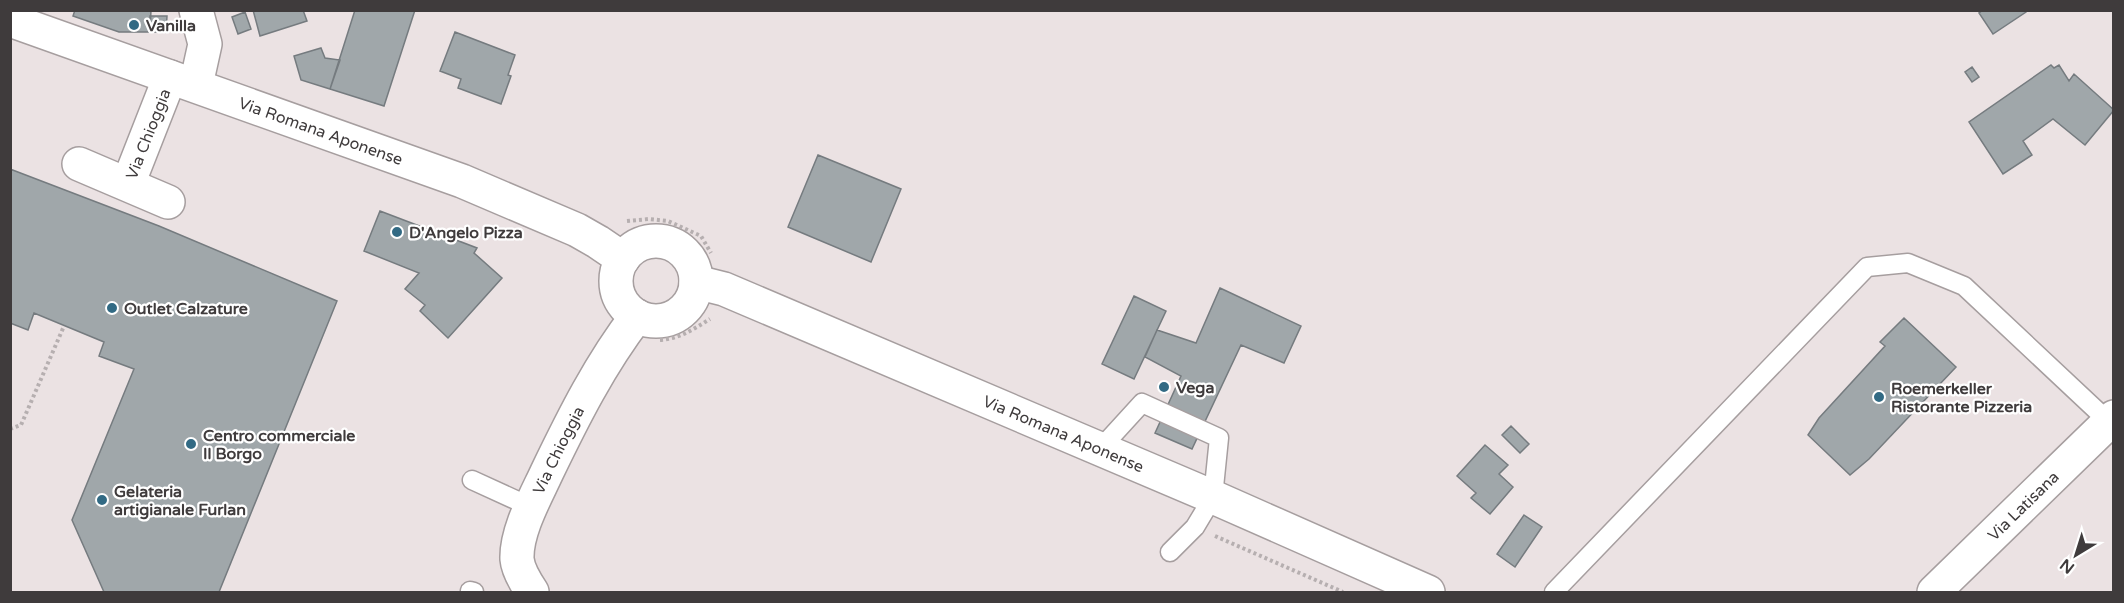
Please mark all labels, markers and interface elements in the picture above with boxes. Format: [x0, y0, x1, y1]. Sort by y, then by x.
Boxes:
place label: Vanilla [146, 16, 196, 36]
marker: Vanilla [127, 18, 141, 32]
street label: Via Chioggia [122, 86, 175, 182]
street label: Via Romana Aponense [236, 93, 405, 170]
place label: D'Angelo Pizza [409, 223, 523, 243]
marker: D'Angelo Pizza [390, 225, 404, 239]
place label: Outlet Calzature [124, 299, 248, 319]
marker: Outlet Calzature [105, 301, 119, 315]
place label: Vega [1176, 378, 1214, 398]
place label: Roemerkeller Ristorante Pizzeria [1891, 379, 2032, 417]
marker: Vega [1157, 380, 1171, 394]
marker: Roemerkeller Ristorante Pizzeria [1872, 390, 1886, 404]
street label: Via Romana Aponense [980, 391, 1147, 477]
street label: Via Chioggia [529, 403, 589, 498]
place label: Centro commerciale Il Borgo [203, 426, 355, 464]
marker: Centro commerciale Il Borgo [184, 437, 198, 451]
street label: Via Latisana [1984, 467, 2063, 545]
place label: Gelateria artigianale Furlan [114, 482, 246, 520]
marker: Gelateria artigianale Furlan [95, 493, 109, 507]
north arrow [2046, 525, 2106, 585]
text: N [2056, 554, 2079, 578]

